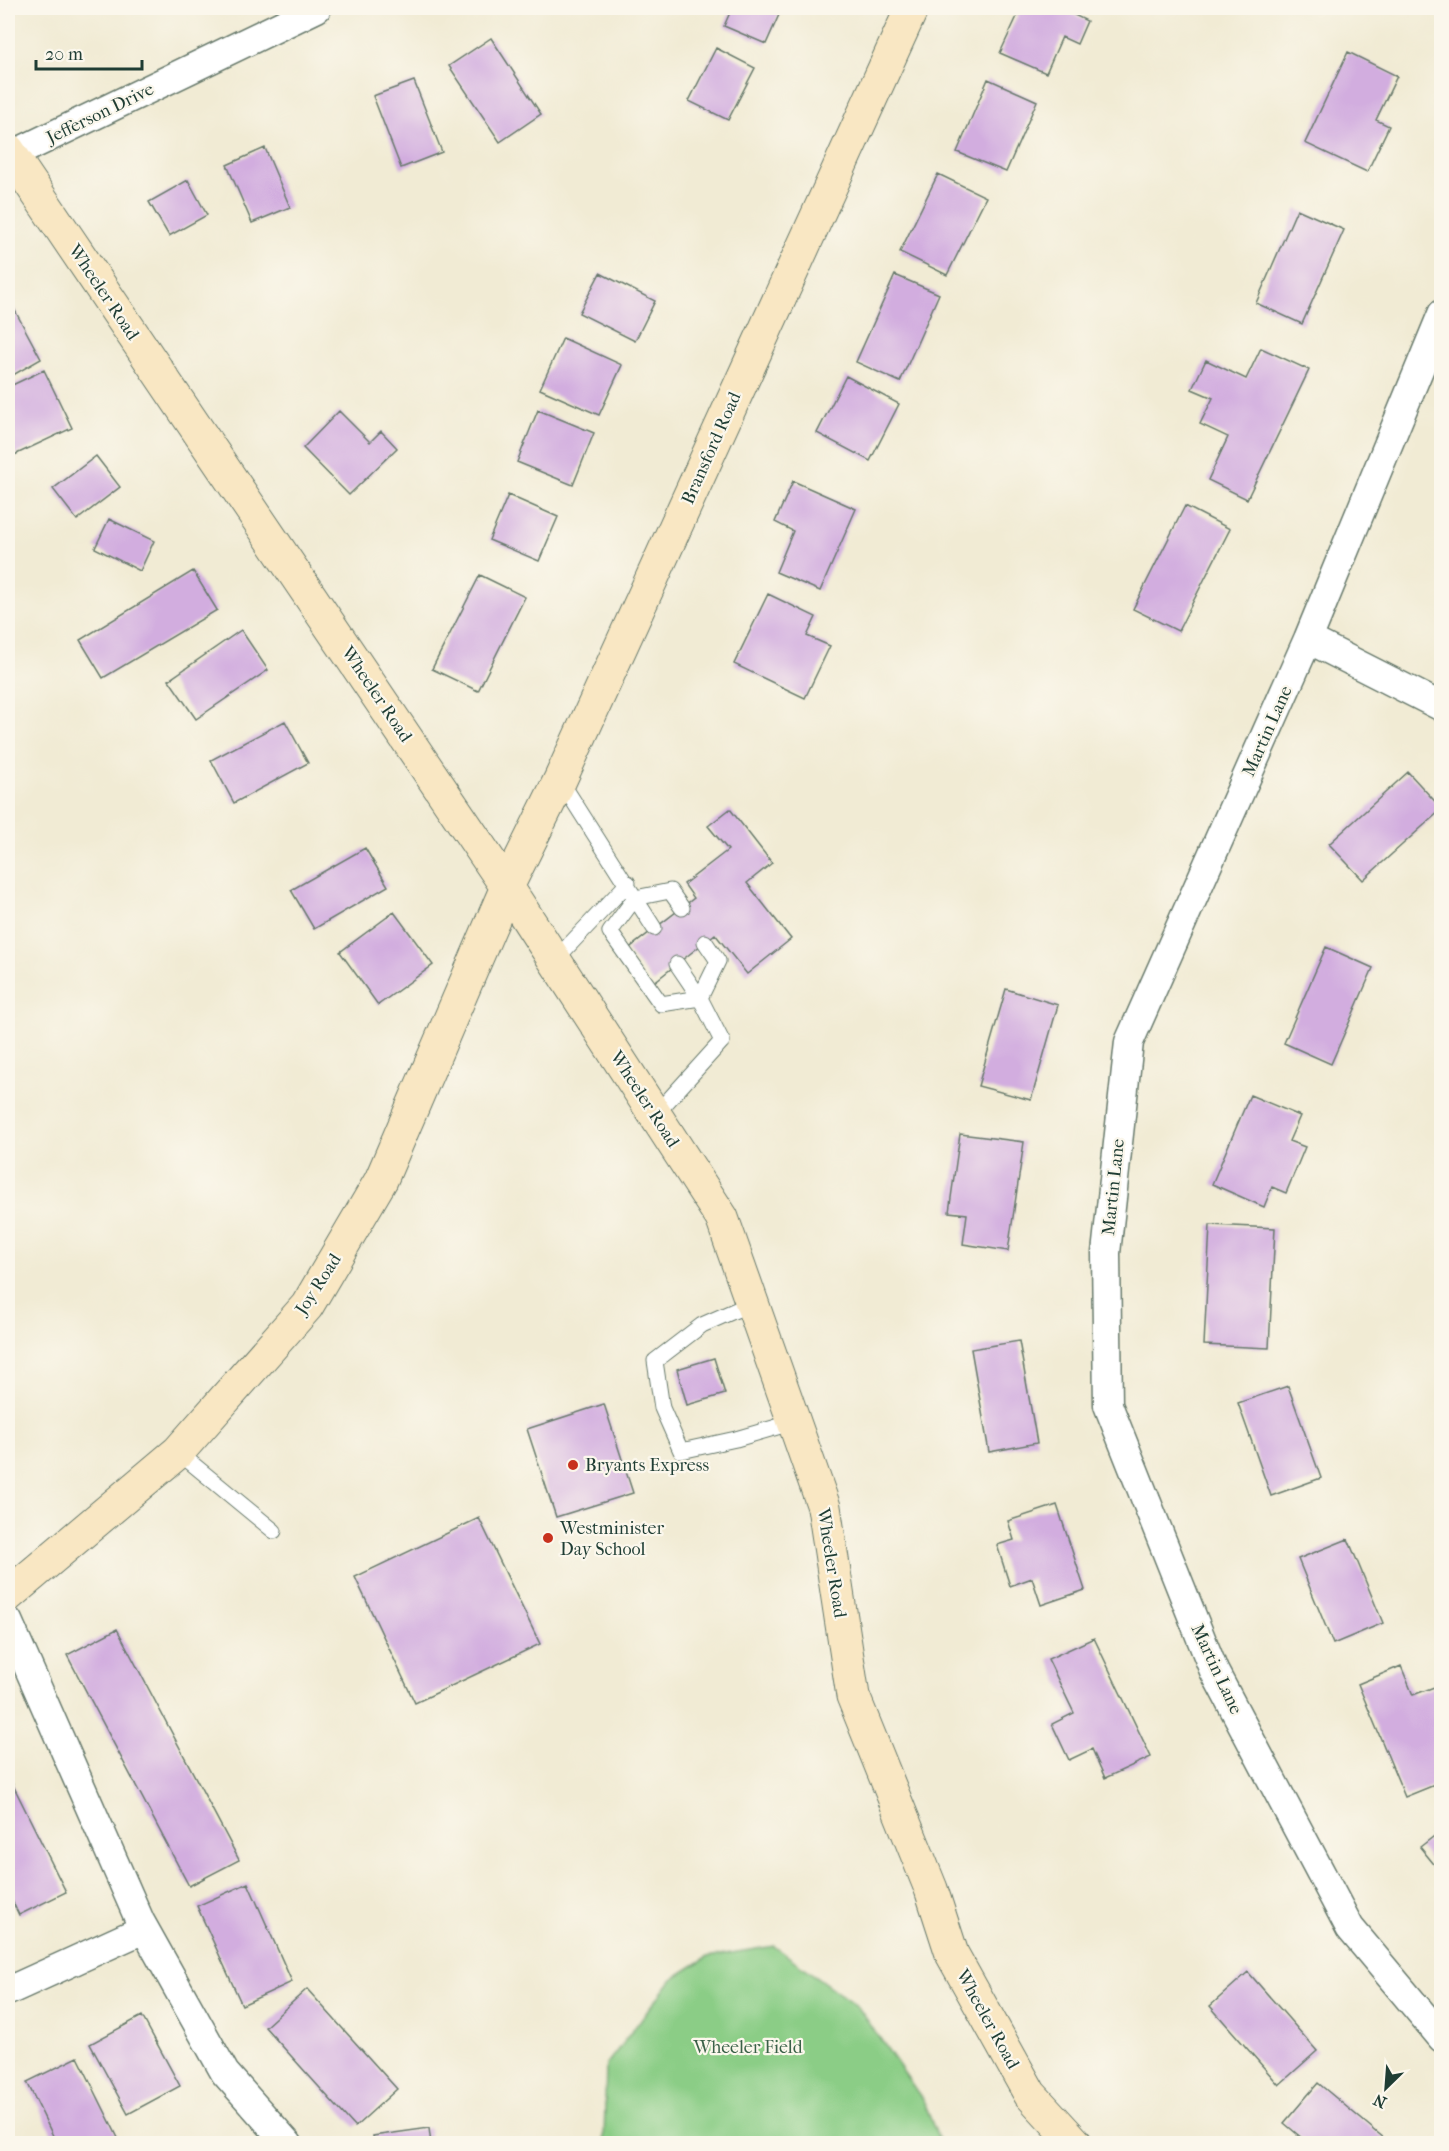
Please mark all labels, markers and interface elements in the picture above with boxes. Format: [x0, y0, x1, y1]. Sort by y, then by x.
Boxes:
scale bar [36, 33, 142, 71]
text: 20 m [45, 44, 83, 65]
street label: Jefferson Drive [42, 78, 157, 149]
street label: Wheeler Road [63, 240, 143, 344]
street label: Bransford Road [677, 389, 746, 508]
street label: Wheeler Road [336, 642, 416, 746]
street label: Martin Lane [1238, 682, 1297, 780]
street label: Wheeler Road [605, 1046, 684, 1152]
street label: Martin Lane [1098, 1138, 1129, 1236]
street label: Joy Road [290, 1250, 346, 1320]
place label: Bryants Express [585, 1455, 709, 1476]
marker: Bryants Express [566, 1458, 580, 1472]
street label: Wheeler Road [812, 1506, 851, 1620]
place label: Westminister Day School [559, 1518, 664, 1560]
marker: Westminister Day School [541, 1531, 555, 1545]
street label: Martin Lane [1187, 1621, 1247, 1718]
street label: Wheeler Road [951, 1965, 1024, 2073]
park label: Wheeler Field [693, 2037, 803, 2058]
north arrow [1356, 2058, 1416, 2118]
text: N [1370, 2090, 1389, 2112]

